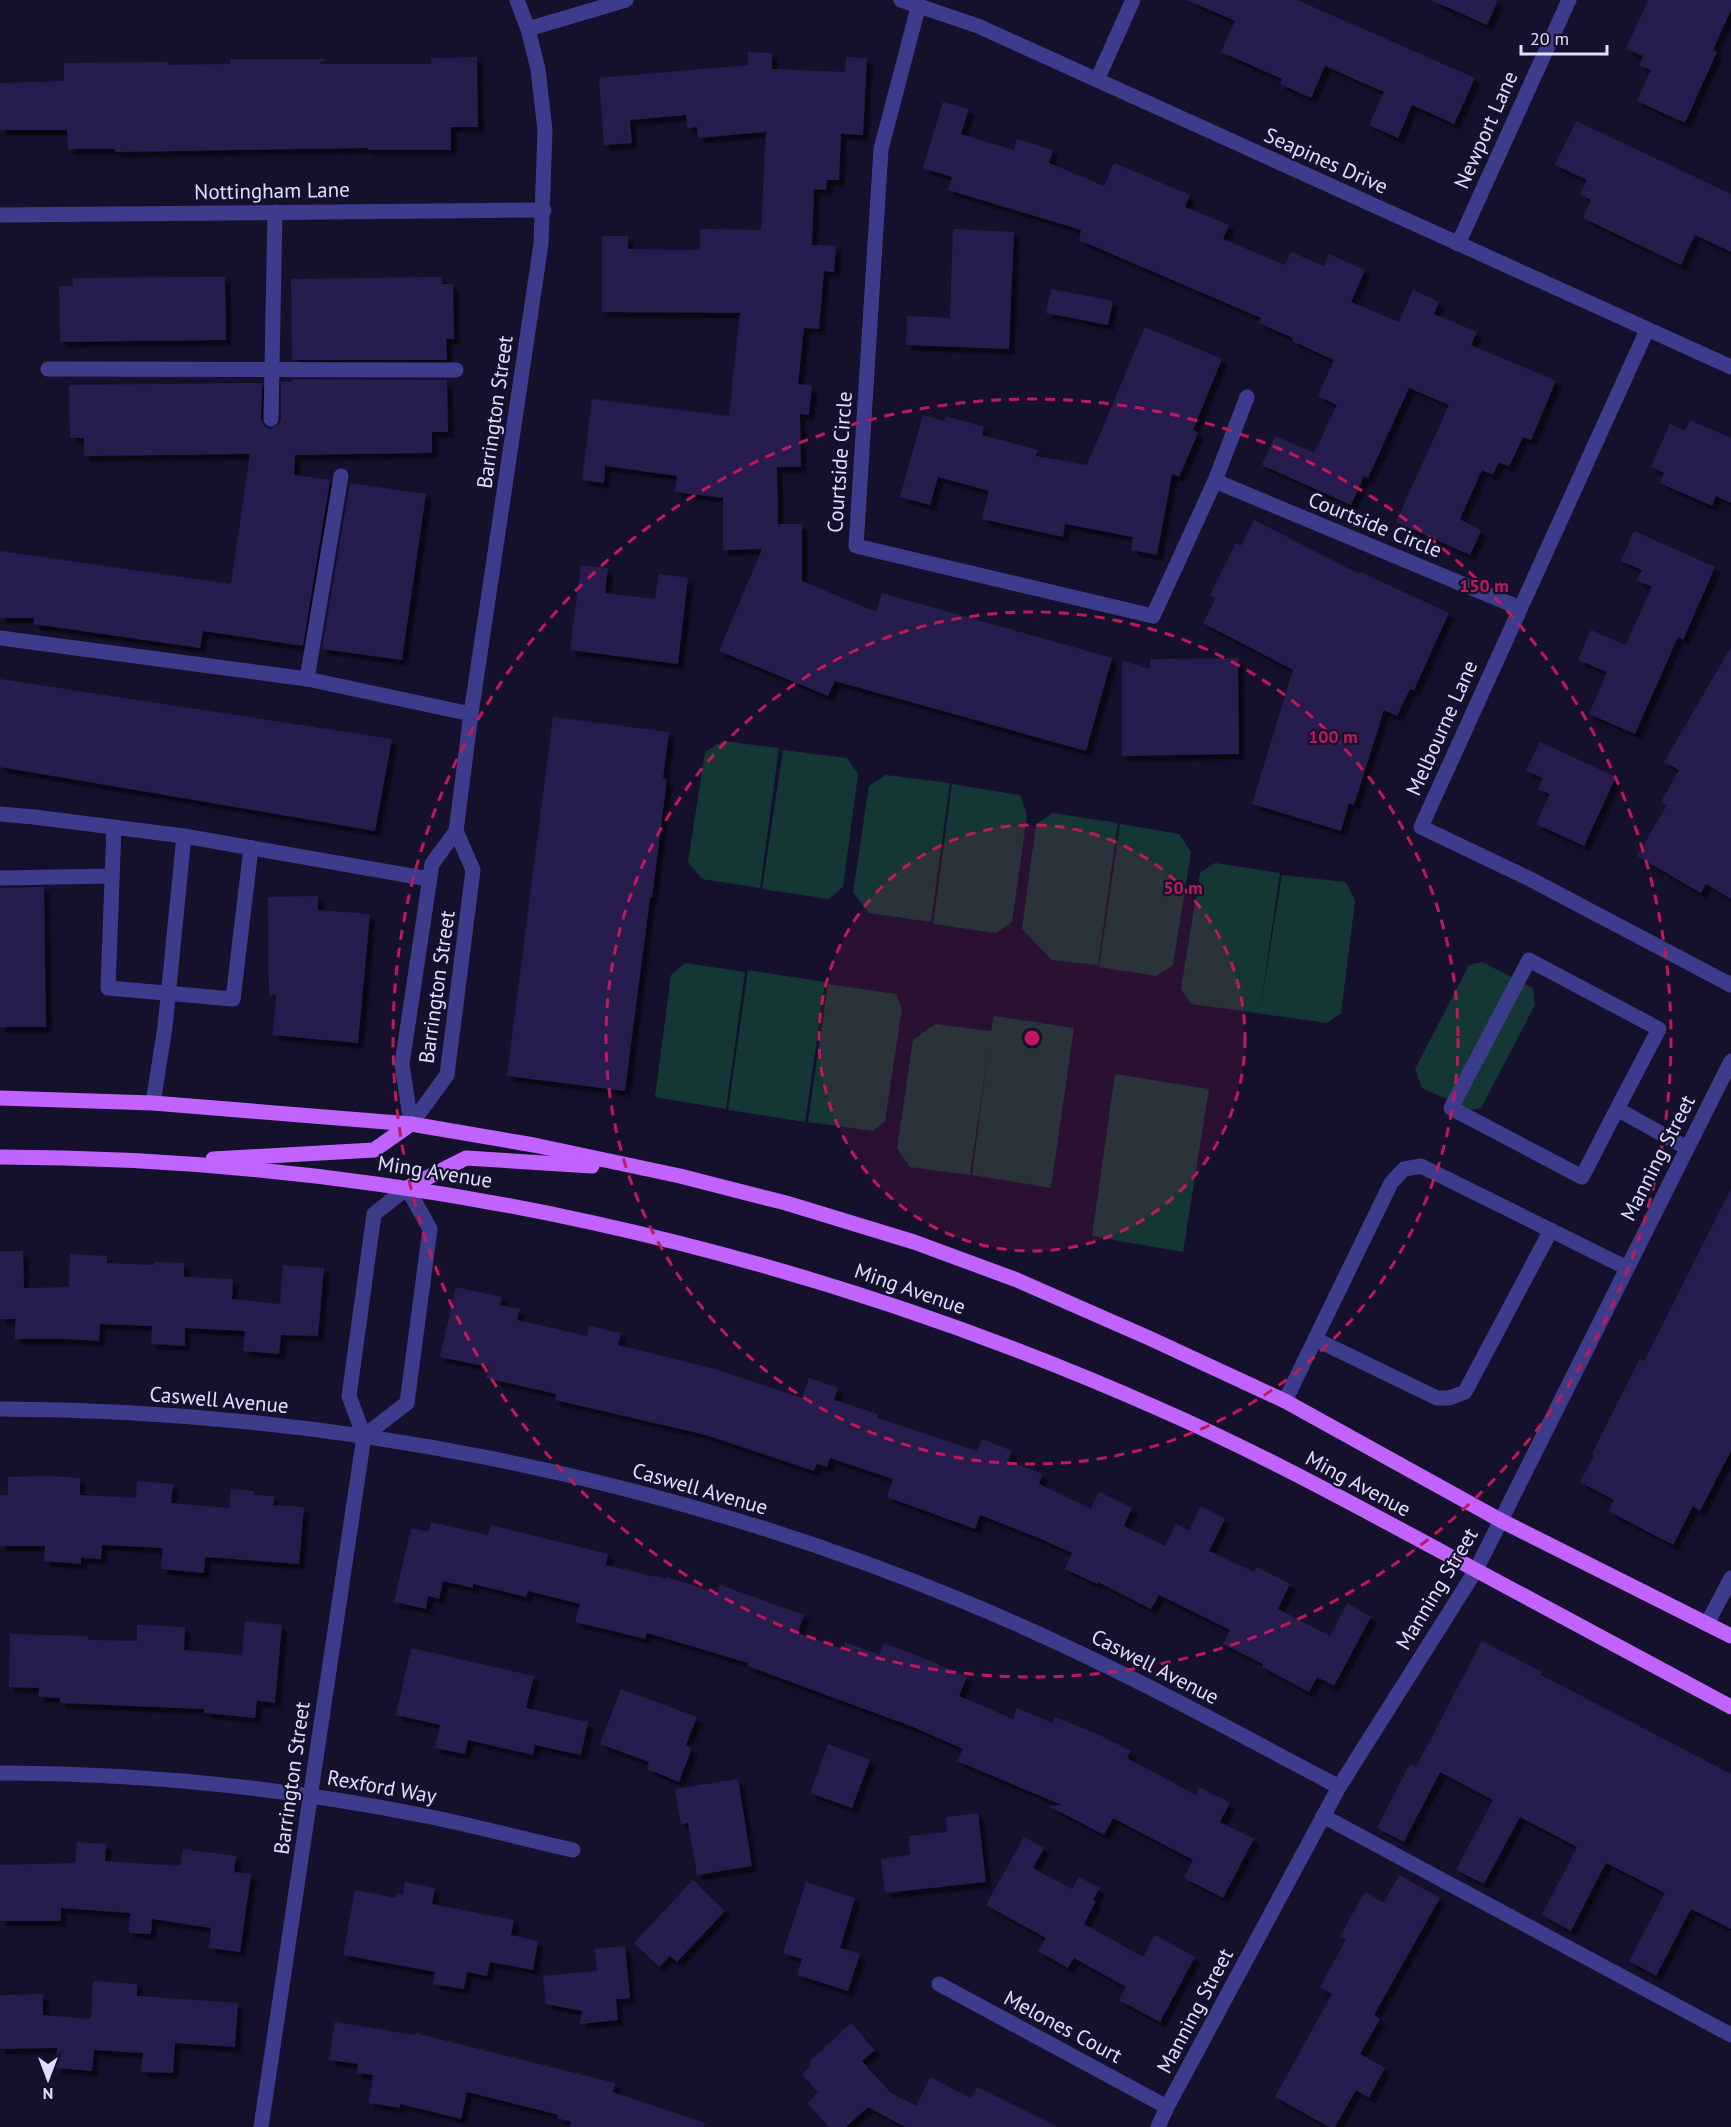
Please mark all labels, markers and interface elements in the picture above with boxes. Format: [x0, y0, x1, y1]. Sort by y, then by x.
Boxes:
scale bar [1521, 18, 1606, 56]
text: 20 m [1530, 27, 1569, 50]
street label: Newport Lane [1448, 67, 1524, 193]
street label: Seapines Drive [1260, 121, 1392, 200]
street label: Nottingham Lane [194, 176, 350, 205]
street label: Barrington Street [470, 334, 519, 490]
street label: Courtside Circle [821, 390, 858, 534]
street label: Courtside Circle [1304, 485, 1446, 564]
text: 150 m [1459, 574, 1509, 597]
street label: Melbourne Lane [1400, 656, 1483, 800]
text: 100 m [1308, 725, 1358, 748]
text: 50 m [1163, 876, 1203, 899]
street label: Barrington Street [412, 909, 461, 1065]
centre of rings [1022, 1028, 1042, 1048]
street label: Manning Street [1614, 1090, 1701, 1225]
street label: Ming Avenue [376, 1149, 494, 1194]
street label: Ming Avenue [851, 1257, 969, 1320]
street label: Caswell Avenue [148, 1380, 290, 1419]
street label: Ming Avenue [1301, 1445, 1416, 1523]
street label: Caswell Avenue [629, 1456, 771, 1521]
street label: Manning Street [1390, 1523, 1484, 1655]
street label: Caswell Avenue [1087, 1623, 1224, 1710]
street label: Barrington Street [267, 1700, 316, 1856]
street label: Rexford Way [325, 1764, 439, 1809]
street label: Manning Street [1150, 1944, 1239, 2078]
street label: Melones Court [1000, 1984, 1127, 2069]
north arrow [18, 2049, 78, 2109]
text: N [43, 2084, 53, 2104]

